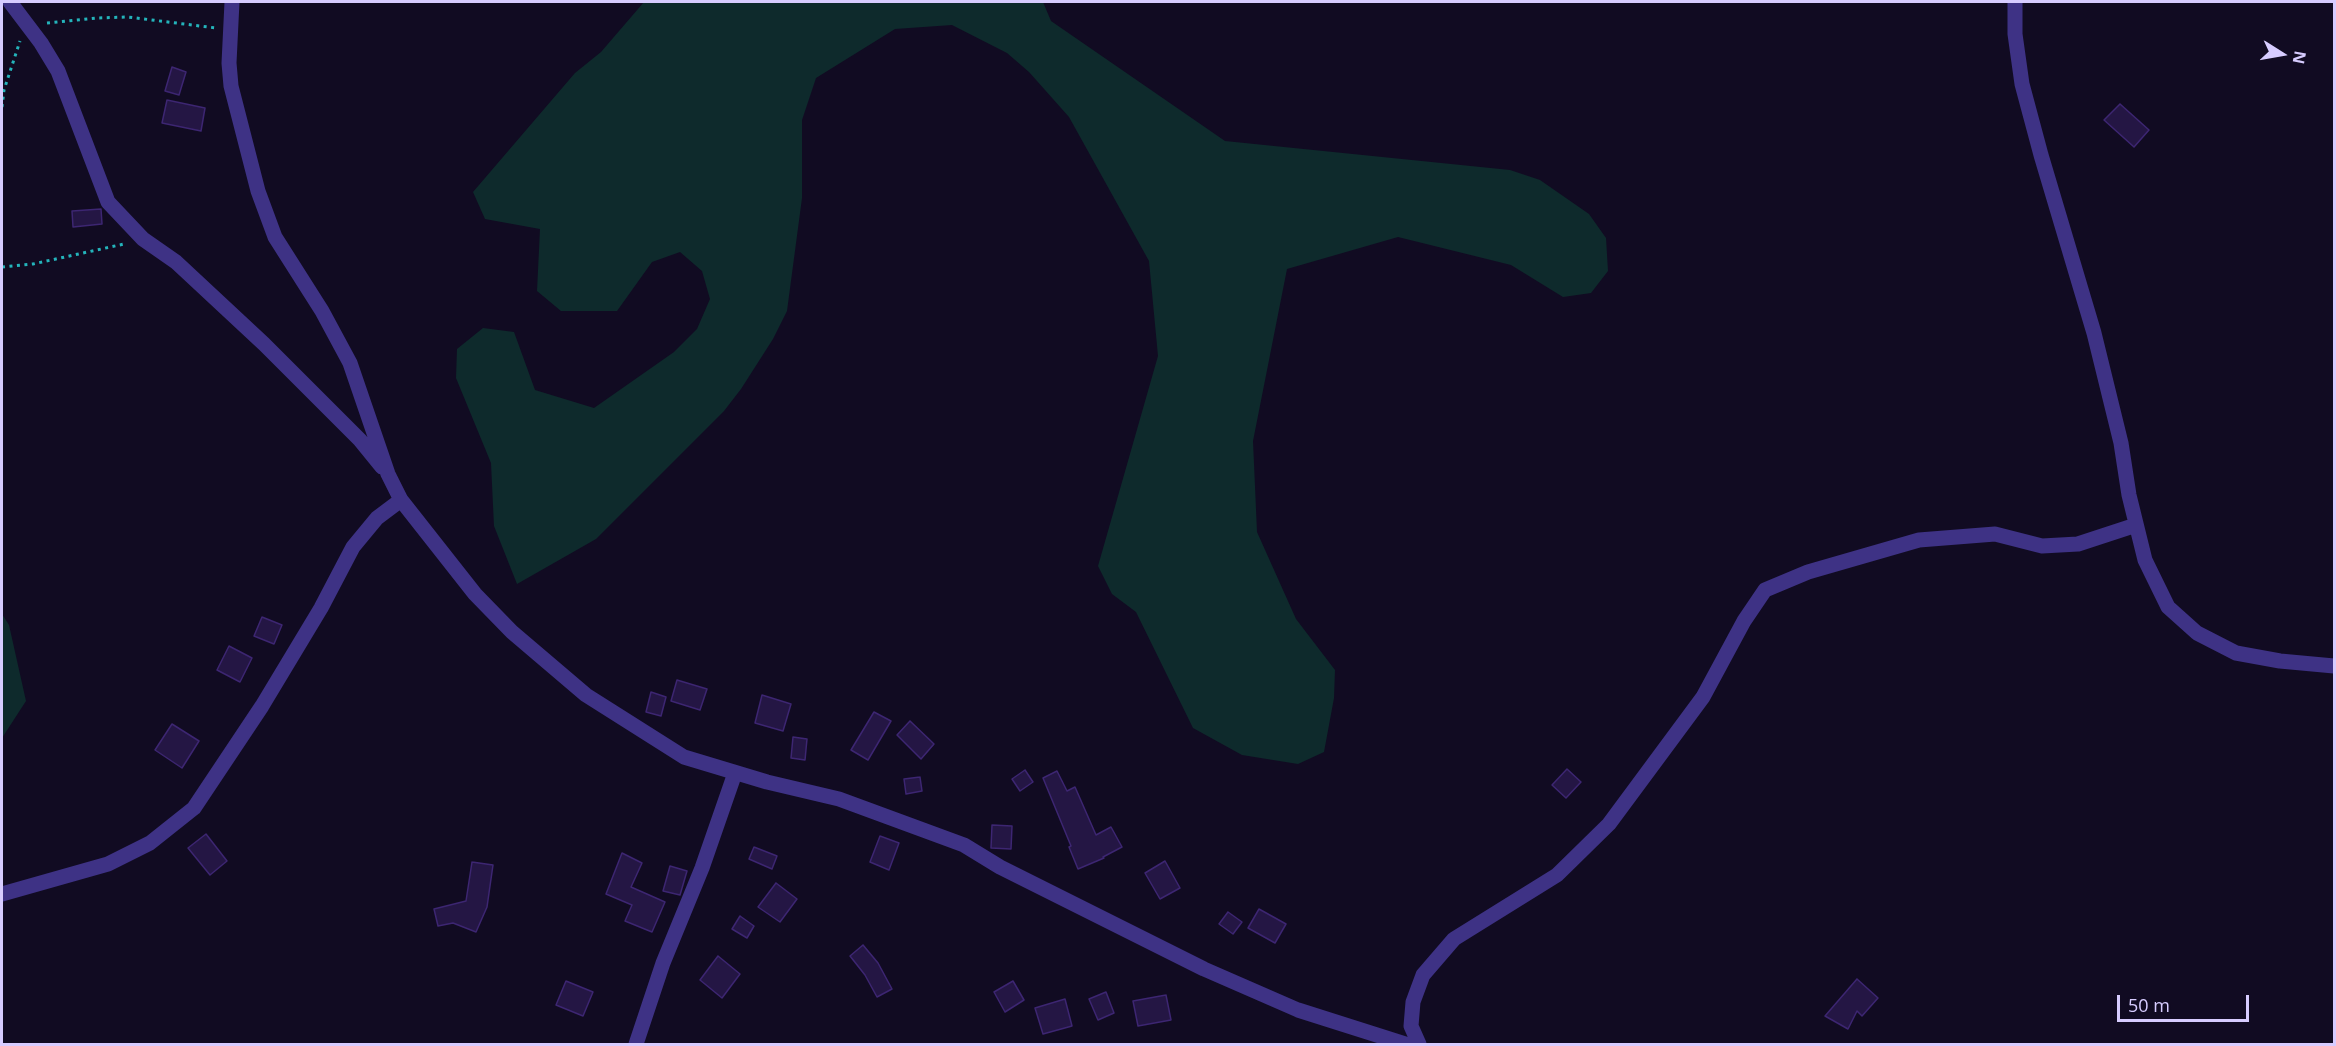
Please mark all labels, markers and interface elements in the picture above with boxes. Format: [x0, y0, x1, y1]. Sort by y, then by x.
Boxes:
north arrow [2252, 24, 2312, 84]
text: N [2288, 49, 2312, 66]
scale bar [2120, 983, 2252, 1021]
text: 50 m [2128, 993, 2170, 1017]

